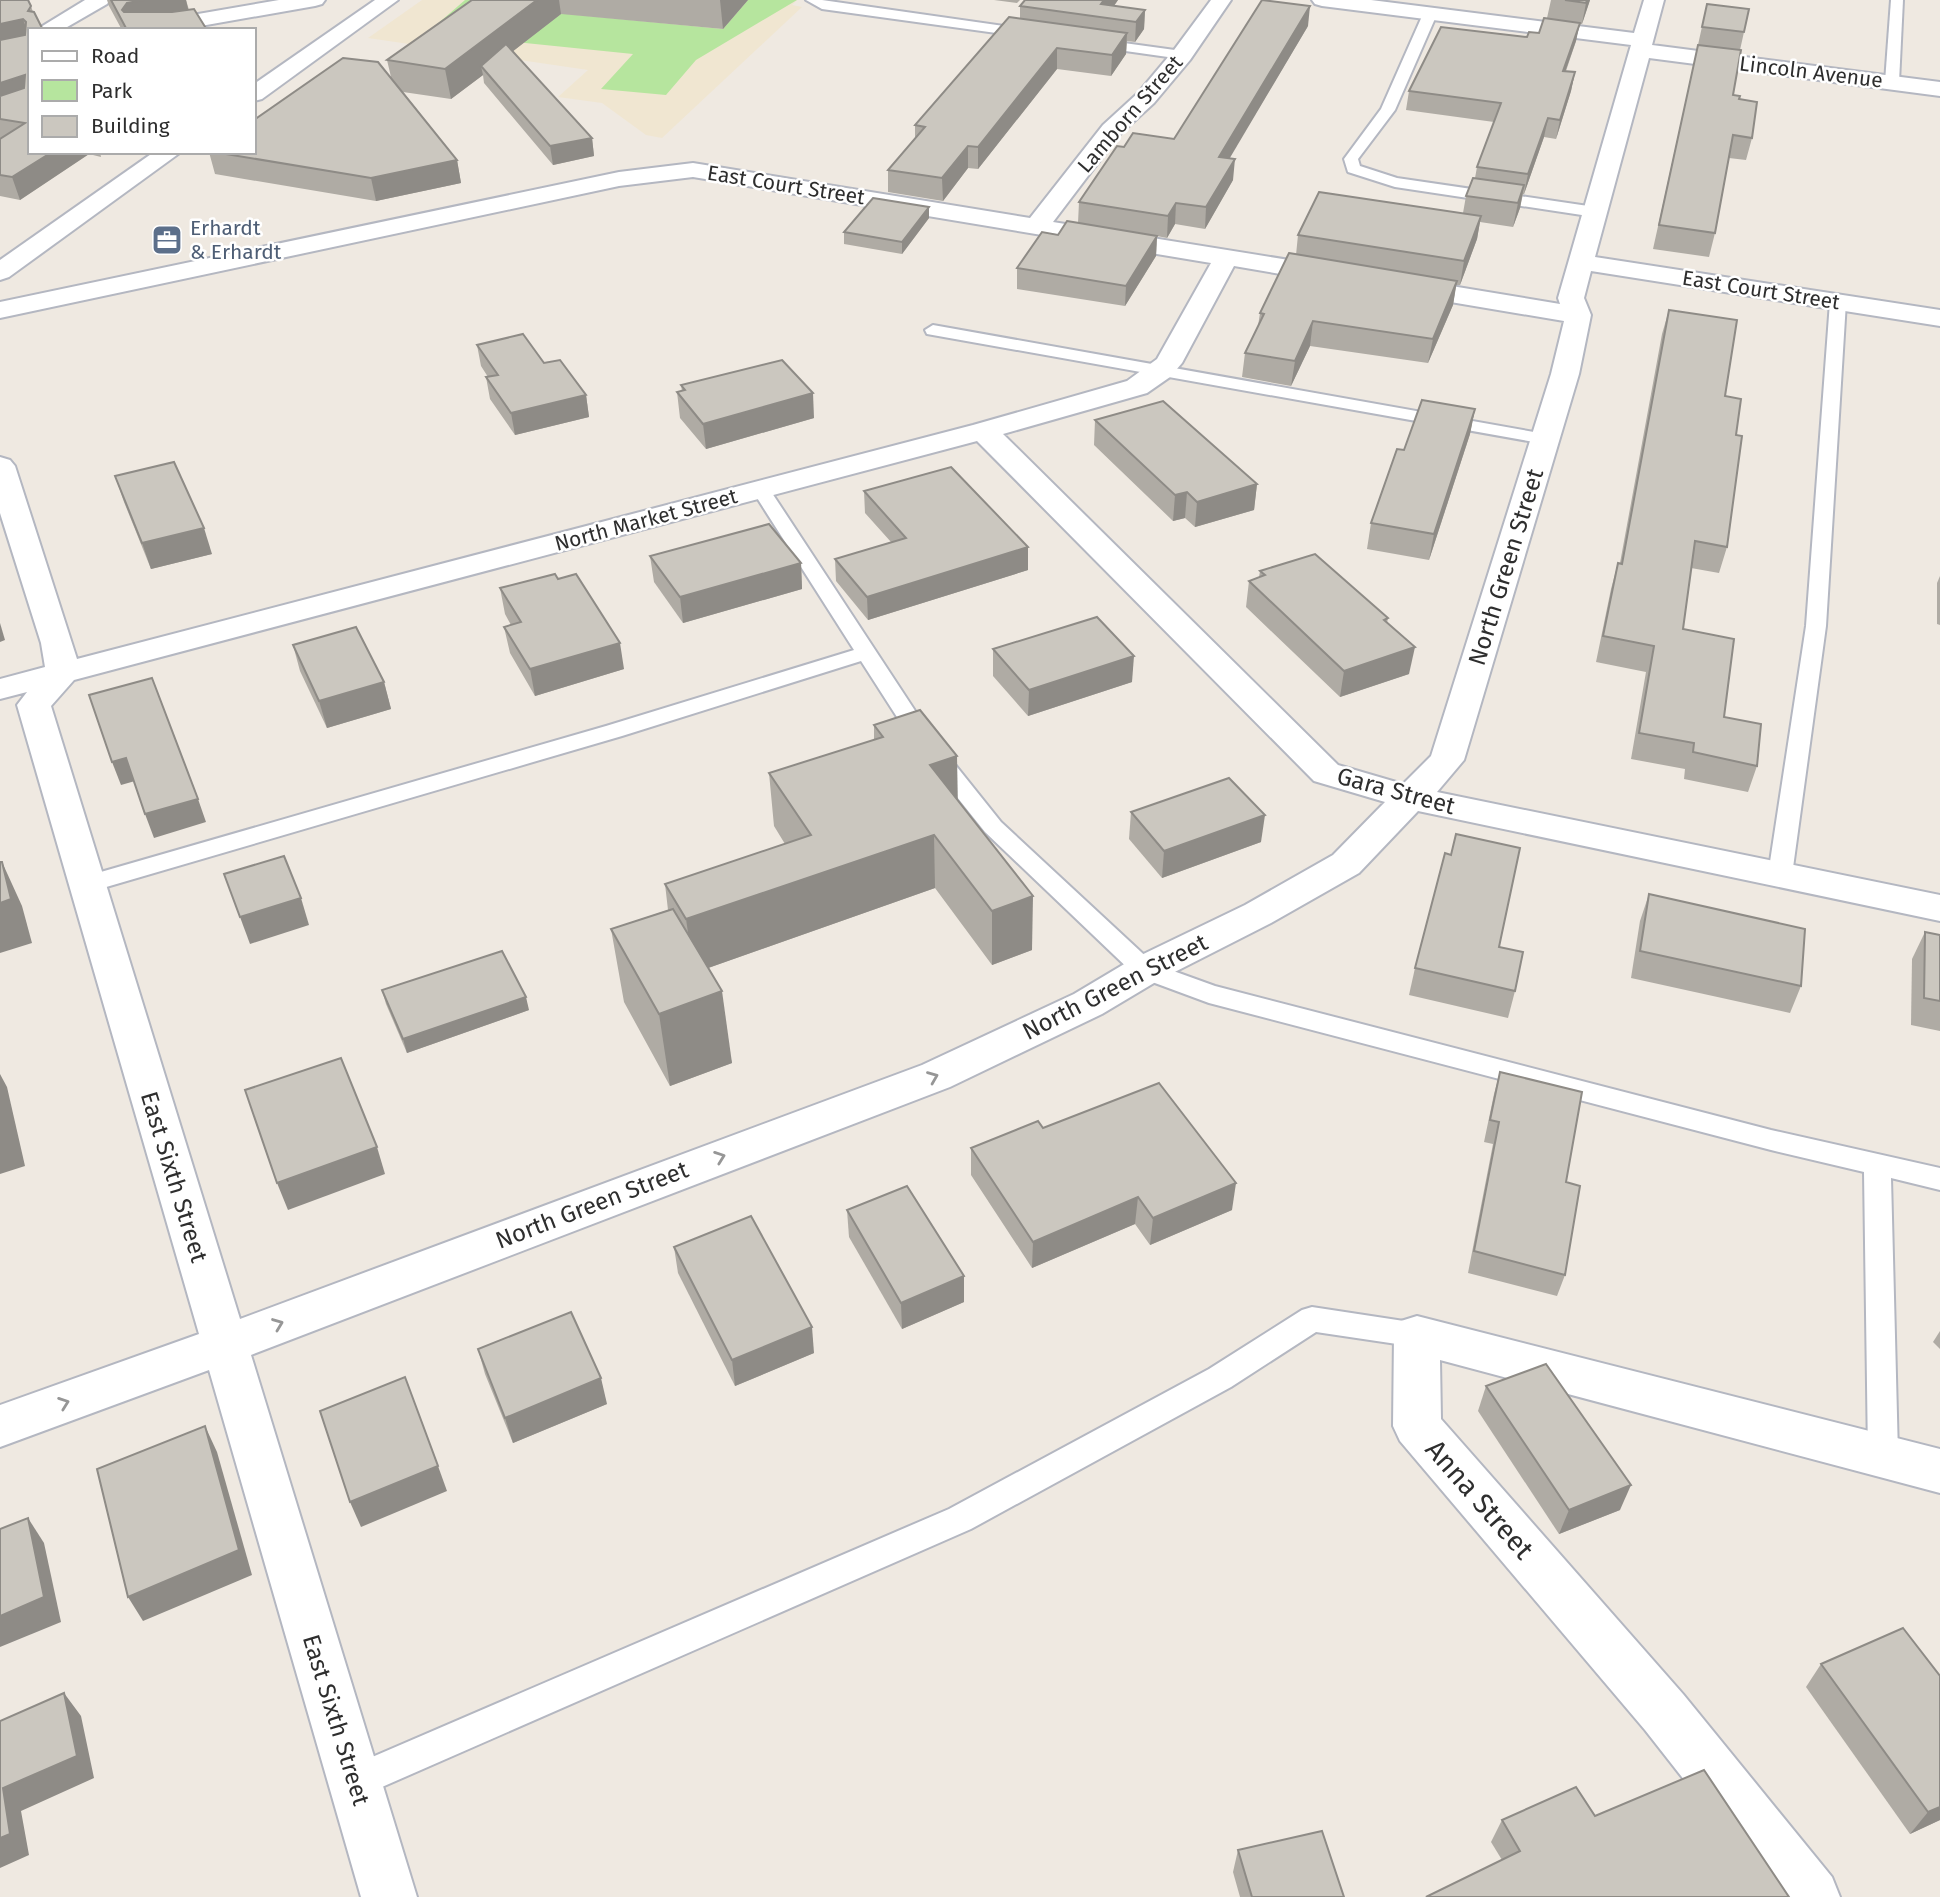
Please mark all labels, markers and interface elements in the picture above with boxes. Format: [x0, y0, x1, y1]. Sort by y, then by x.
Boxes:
legend [28, 28, 256, 154]
text: Road [91, 43, 139, 69]
street label: Lamborn Street [1072, 50, 1188, 178]
street label: Lincoln Avenue [1738, 50, 1884, 94]
text: Park [91, 78, 133, 104]
text: Building [91, 113, 170, 139]
street label: East Court Street [705, 160, 867, 210]
place label: Erhardt & Erhardt [190, 215, 282, 265]
office icon: Erhardt & Erhardt [150, 223, 184, 257]
street label: East Court Street [1680, 265, 1842, 315]
street label: North Green Street [1463, 465, 1549, 669]
street label: North Market Street [552, 483, 741, 557]
street label: Gara Street [1334, 762, 1458, 820]
street label: North Green Street [1018, 928, 1213, 1046]
one-way arrow [926, 1072, 938, 1086]
street label: East Sixth Street [135, 1088, 213, 1266]
one-way arrow [713, 1151, 725, 1165]
street label: North Green Street [492, 1155, 693, 1255]
one-way arrow [271, 1319, 283, 1333]
one-way arrow [58, 1397, 70, 1411]
street label: Anna Street [1419, 1433, 1541, 1566]
street label: East Sixth Street [297, 1631, 375, 1809]

